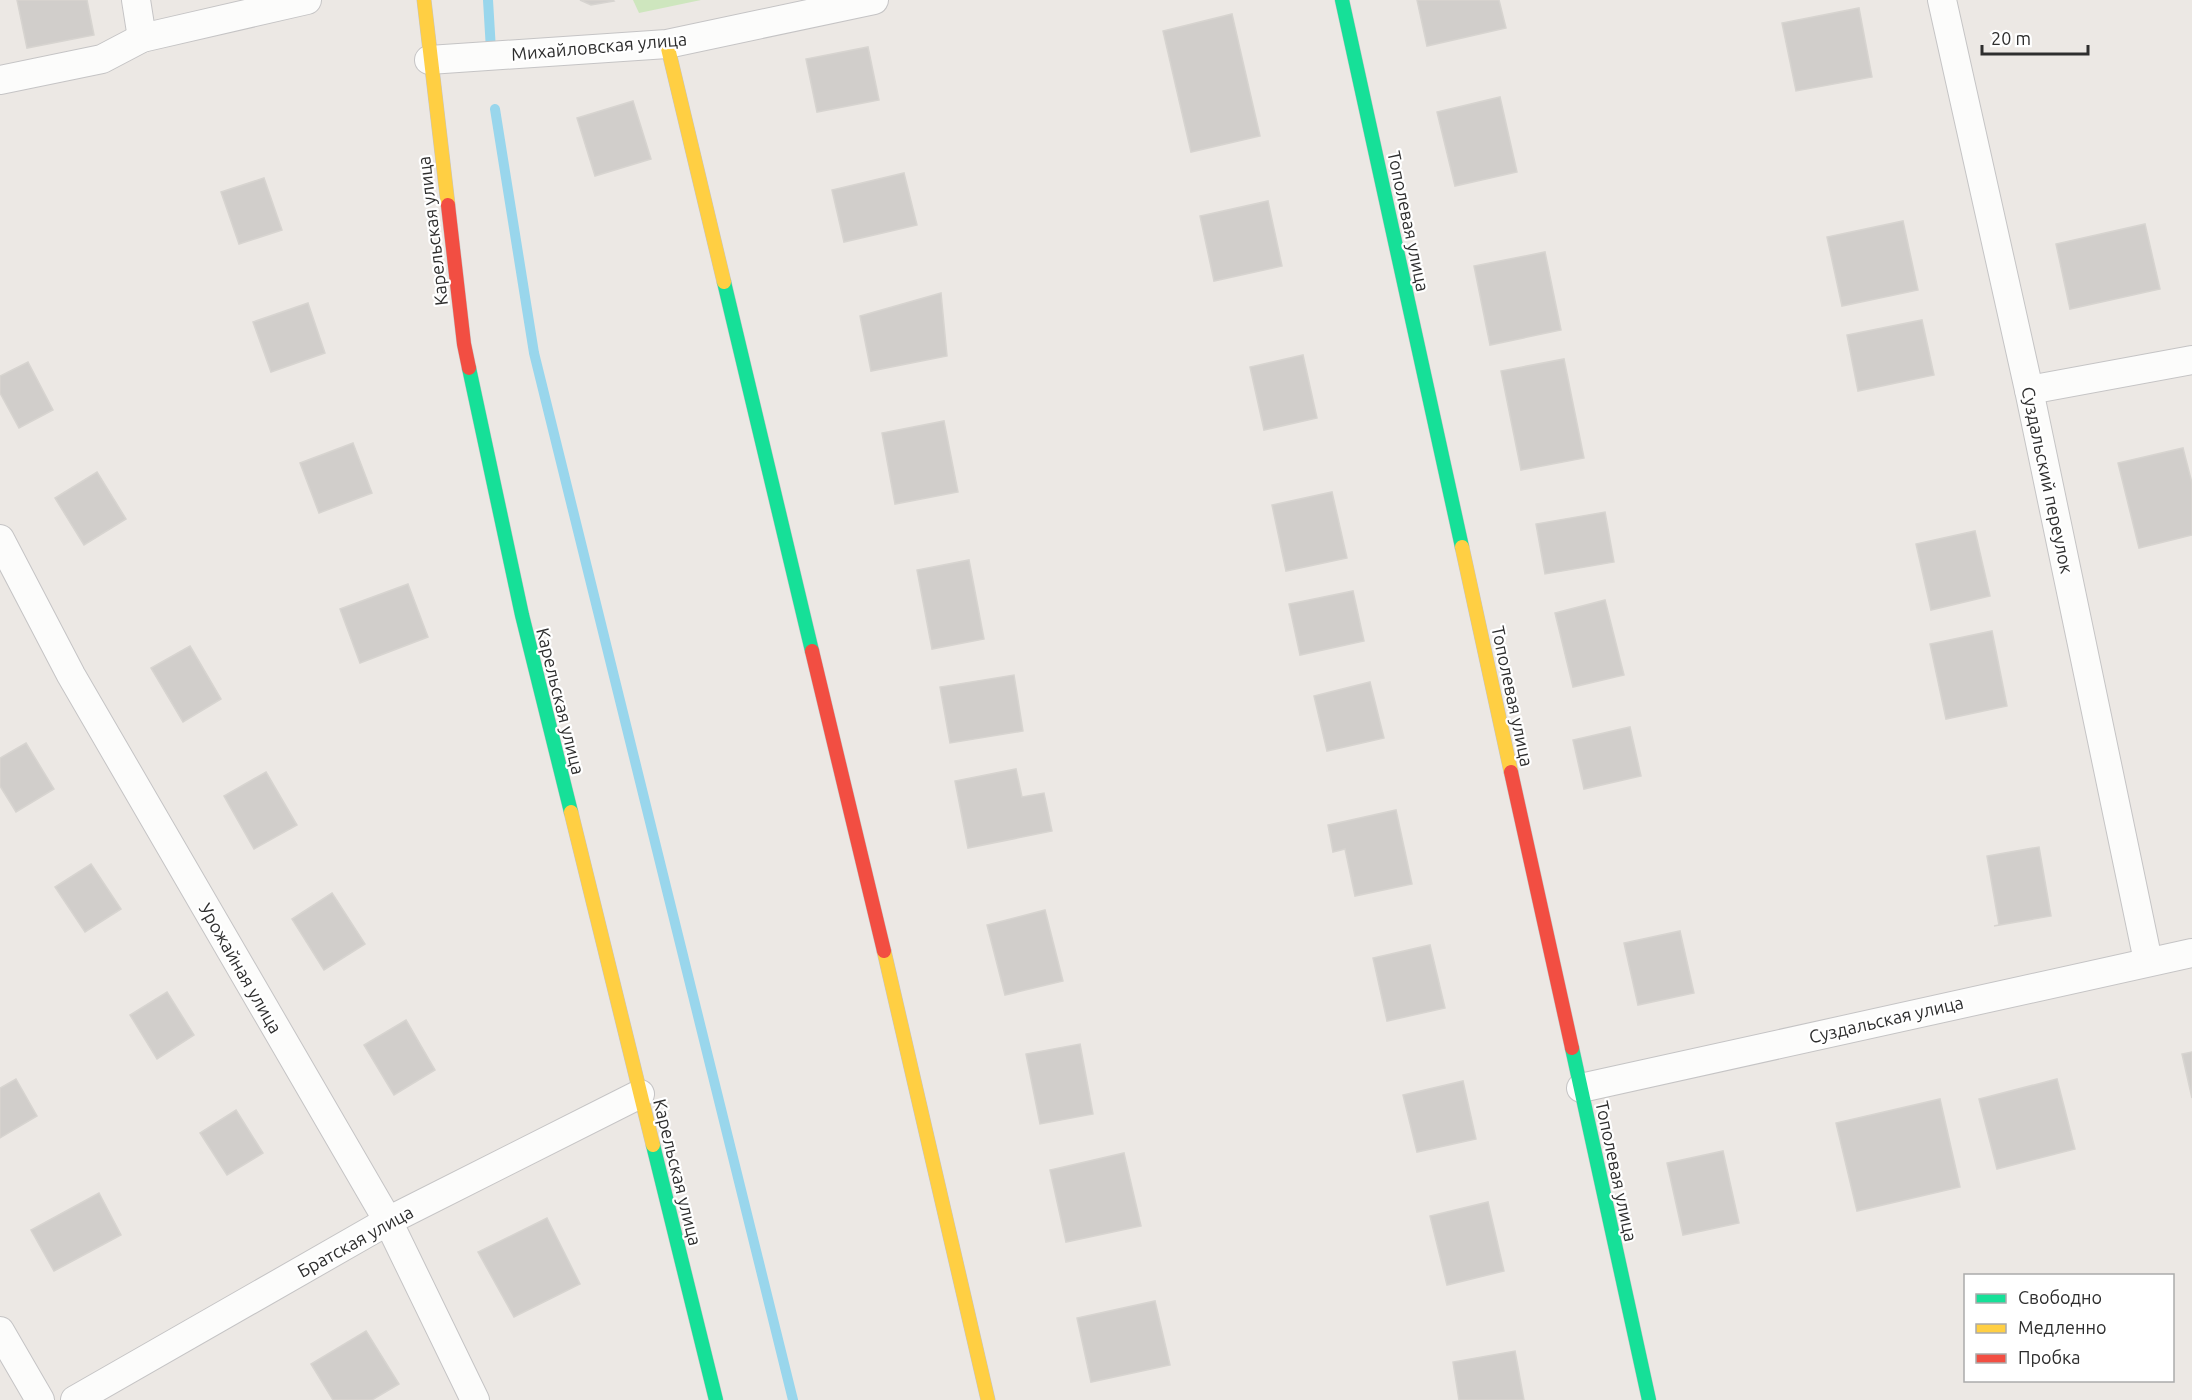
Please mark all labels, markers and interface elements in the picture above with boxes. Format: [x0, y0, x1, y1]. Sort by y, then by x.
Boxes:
scale bar [1982, 18, 2088, 56]
street label: Михайловская улица [510, 28, 688, 64]
text: 20 m [1991, 28, 2031, 48]
street label: Тополевая улица [1384, 149, 1434, 293]
street label: Карельская улица [413, 155, 451, 307]
street label: Суздальский переулок [2018, 385, 2078, 575]
street label: Тополевая улица [1488, 624, 1538, 768]
street label: Карельская улица [533, 626, 589, 776]
street label: Урожайная улица [196, 899, 286, 1037]
street label: Суздальская улица [1807, 991, 1965, 1047]
street label: Карельская улица [650, 1097, 706, 1247]
street label: Тополевая улица [1592, 1099, 1642, 1243]
street label: Братская улица [294, 1201, 416, 1281]
legend [1964, 1274, 2174, 1382]
text: Свободно [2018, 1287, 2102, 1307]
text: Медленно [2018, 1317, 2107, 1337]
text: Пробка [2018, 1347, 2081, 1367]

